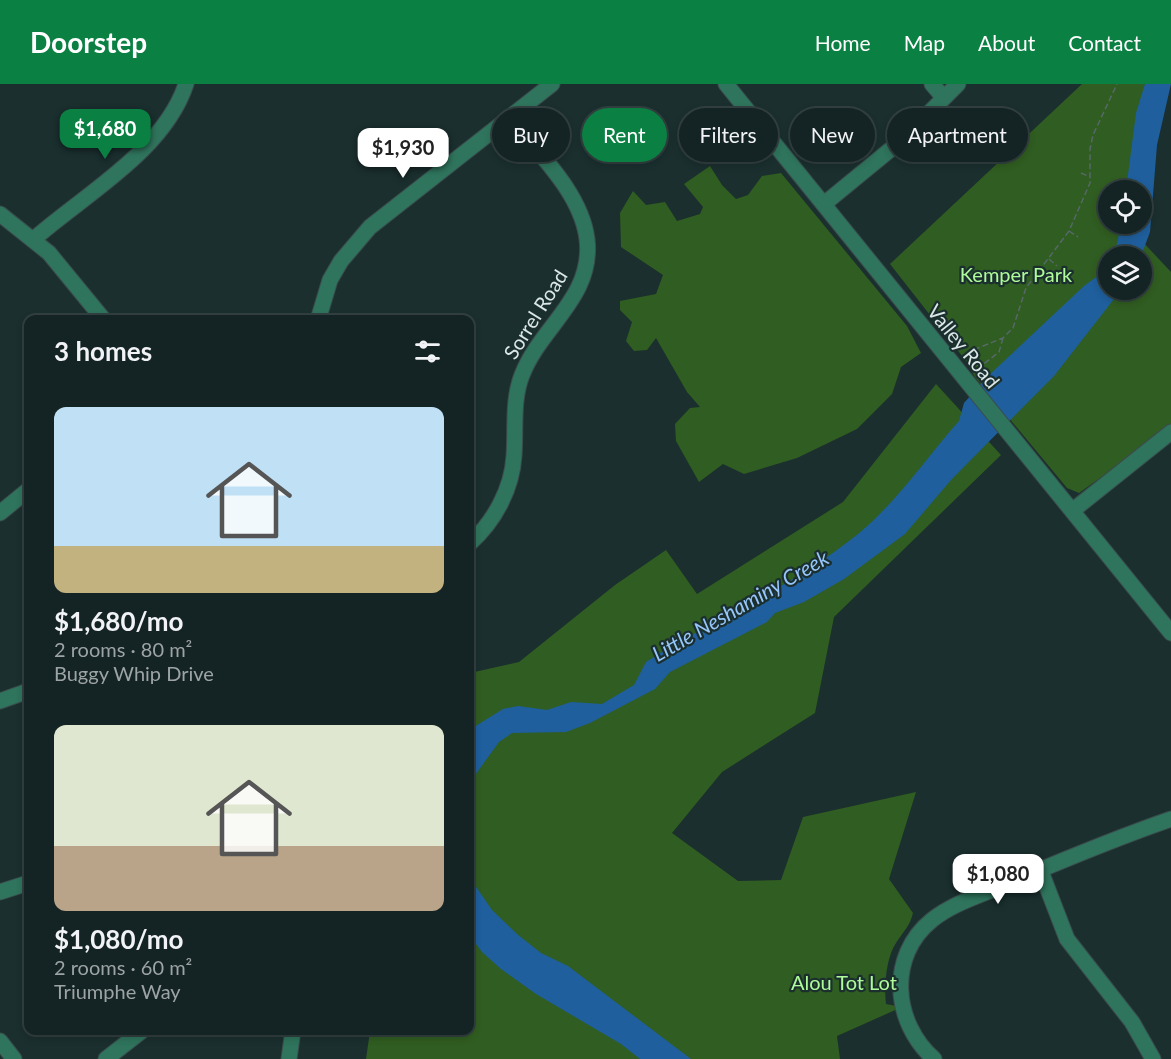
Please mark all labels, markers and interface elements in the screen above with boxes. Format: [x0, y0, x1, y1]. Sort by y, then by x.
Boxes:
text: Doorstep [30, 25, 147, 59]
text: Home [815, 30, 871, 55]
text: Map [904, 30, 945, 55]
text: About [978, 30, 1035, 55]
text: Contact [1068, 30, 1141, 55]
chip: Buy [492, 108, 570, 162]
chip: Rent [582, 108, 667, 162]
chip: Filters [679, 108, 778, 162]
chip: New [790, 108, 875, 162]
chip: Apartment [887, 108, 1028, 162]
pin: $1,680 [56, 109, 154, 160]
text: $1,680 [74, 116, 136, 140]
pin: $1,930 [354, 128, 452, 179]
text: $1,930 [372, 135, 434, 159]
map controls [1098, 180, 1152, 300]
button: locate [1098, 180, 1152, 234]
button: layers [1098, 246, 1152, 300]
park label: Kemper Park [960, 262, 1073, 286]
street label: Sorrel Road [498, 265, 572, 363]
street label: Valley Road [923, 299, 1005, 393]
text: 3 homes [54, 335, 152, 367]
icon: filters [411, 335, 444, 368]
icon: home [195, 446, 303, 554]
water label: Little Neshaminy Creek [647, 544, 834, 666]
text: $1,680/mo [54, 605, 184, 637]
text: 2 rooms · 80 m² [54, 637, 192, 661]
text: Buggy Whip Drive [54, 661, 214, 685]
icon: home [195, 764, 303, 872]
pin: $1,080 [949, 854, 1047, 905]
text: $1,080 [967, 861, 1029, 885]
text: $1,080/mo [54, 923, 184, 955]
text: 2 rooms · 60 m² [54, 955, 192, 979]
park label: Alou Tot Lot [791, 970, 897, 994]
text: Triumphe Way [54, 979, 181, 1003]

